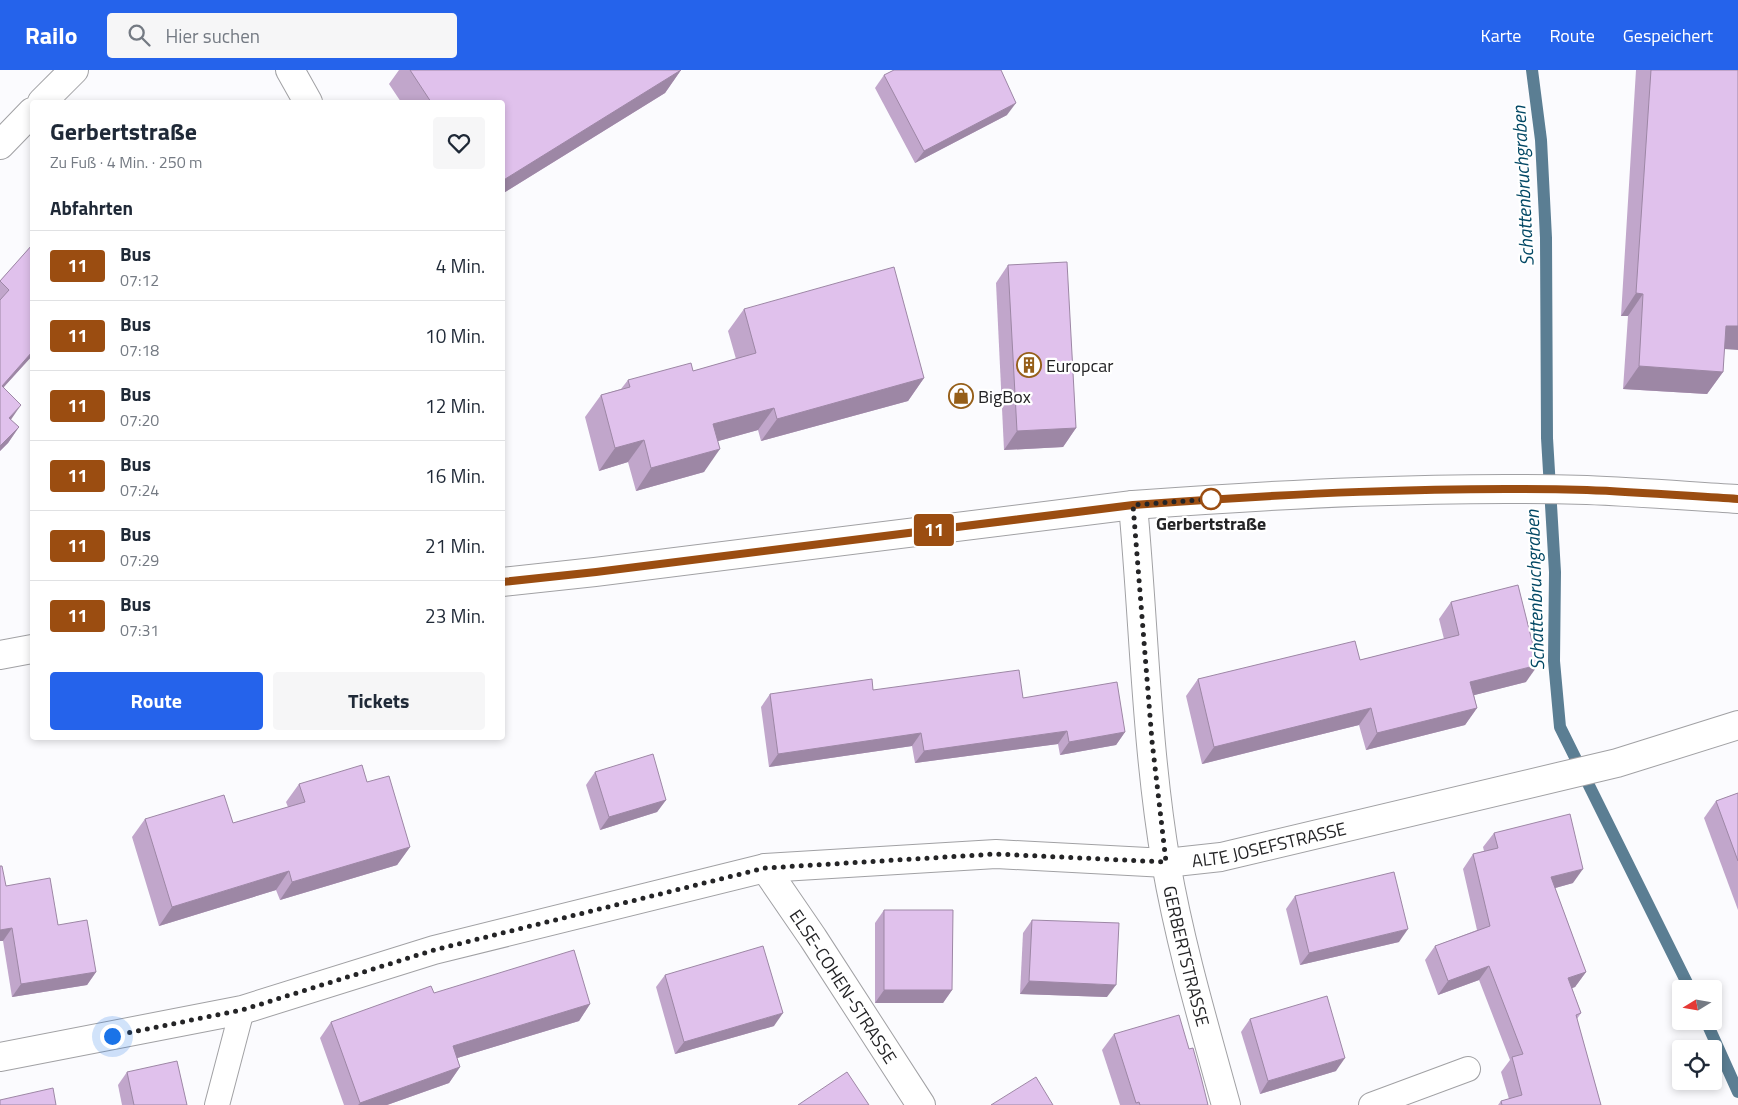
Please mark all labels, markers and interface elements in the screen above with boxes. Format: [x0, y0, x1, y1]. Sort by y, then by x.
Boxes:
search box [107, 13, 457, 58]
text: Railo [25, 17, 77, 53]
icon: search [125, 21, 153, 49]
text: Hier suchen [165, 21, 260, 50]
text: Karte [1480, 22, 1521, 49]
text: Route [1549, 22, 1595, 49]
text: Gespeichert [1623, 22, 1713, 49]
water label: Schattenbruchgraben [1503, 105, 1541, 267]
text: Gerbertstraße [50, 113, 197, 149]
button: heart [433, 117, 485, 169]
text: Zu Fuß · 4 Min. · 250 m [50, 150, 203, 174]
text: Abfahrten [50, 193, 133, 222]
text: Bus [120, 239, 151, 268]
text: 4 Min. [436, 251, 485, 280]
text: 11 [67, 252, 88, 279]
text: 07:12 [120, 268, 159, 292]
text: Bus [120, 309, 151, 338]
text: 10 Min. [425, 321, 485, 350]
text: 11 [67, 322, 88, 349]
text: 07:18 [120, 338, 159, 362]
building icon: Europcar [1016, 352, 1042, 378]
place label: Europcar [1046, 352, 1114, 379]
text: Bus [120, 379, 151, 408]
shop icon: BigBox [948, 383, 974, 409]
place label: BigBox [978, 383, 1031, 410]
text: 12 Min. [425, 391, 485, 420]
text: 11 [67, 392, 88, 419]
text: 07:20 [120, 408, 159, 432]
text: Bus [120, 449, 151, 478]
text: 16 Min. [425, 461, 485, 490]
text: 11 [67, 462, 88, 489]
text: 07:24 [120, 478, 159, 502]
marker: Gerbertstraße [1200, 488, 1222, 510]
water label: Schattenbruchgraben [1517, 509, 1551, 671]
place label: Gerbertstraße [1156, 510, 1266, 537]
line badge: 11 [912, 514, 956, 546]
text: 11 [924, 516, 944, 543]
text: Bus [120, 519, 151, 548]
text: 21 Min. [425, 531, 485, 560]
text: 11 [67, 532, 88, 559]
text: 07:29 [120, 548, 159, 572]
text: Bus [120, 589, 151, 618]
text: 23 Min. [425, 601, 485, 630]
text: 11 [67, 602, 88, 629]
text: 07:31 [120, 618, 159, 642]
button: Route [50, 672, 263, 730]
button: Tickets [273, 672, 485, 730]
street label: ALTE JOSEFSTRASSE [1190, 814, 1349, 874]
street label: GERBERTSTRASSE [1157, 883, 1217, 1029]
street label: ELSE-COHEN-STRASSE [783, 904, 904, 1069]
north arrow [1672, 980, 1722, 1030]
map controls [1672, 980, 1722, 1090]
your location [100, 1024, 125, 1049]
button: locate [1672, 1040, 1722, 1090]

